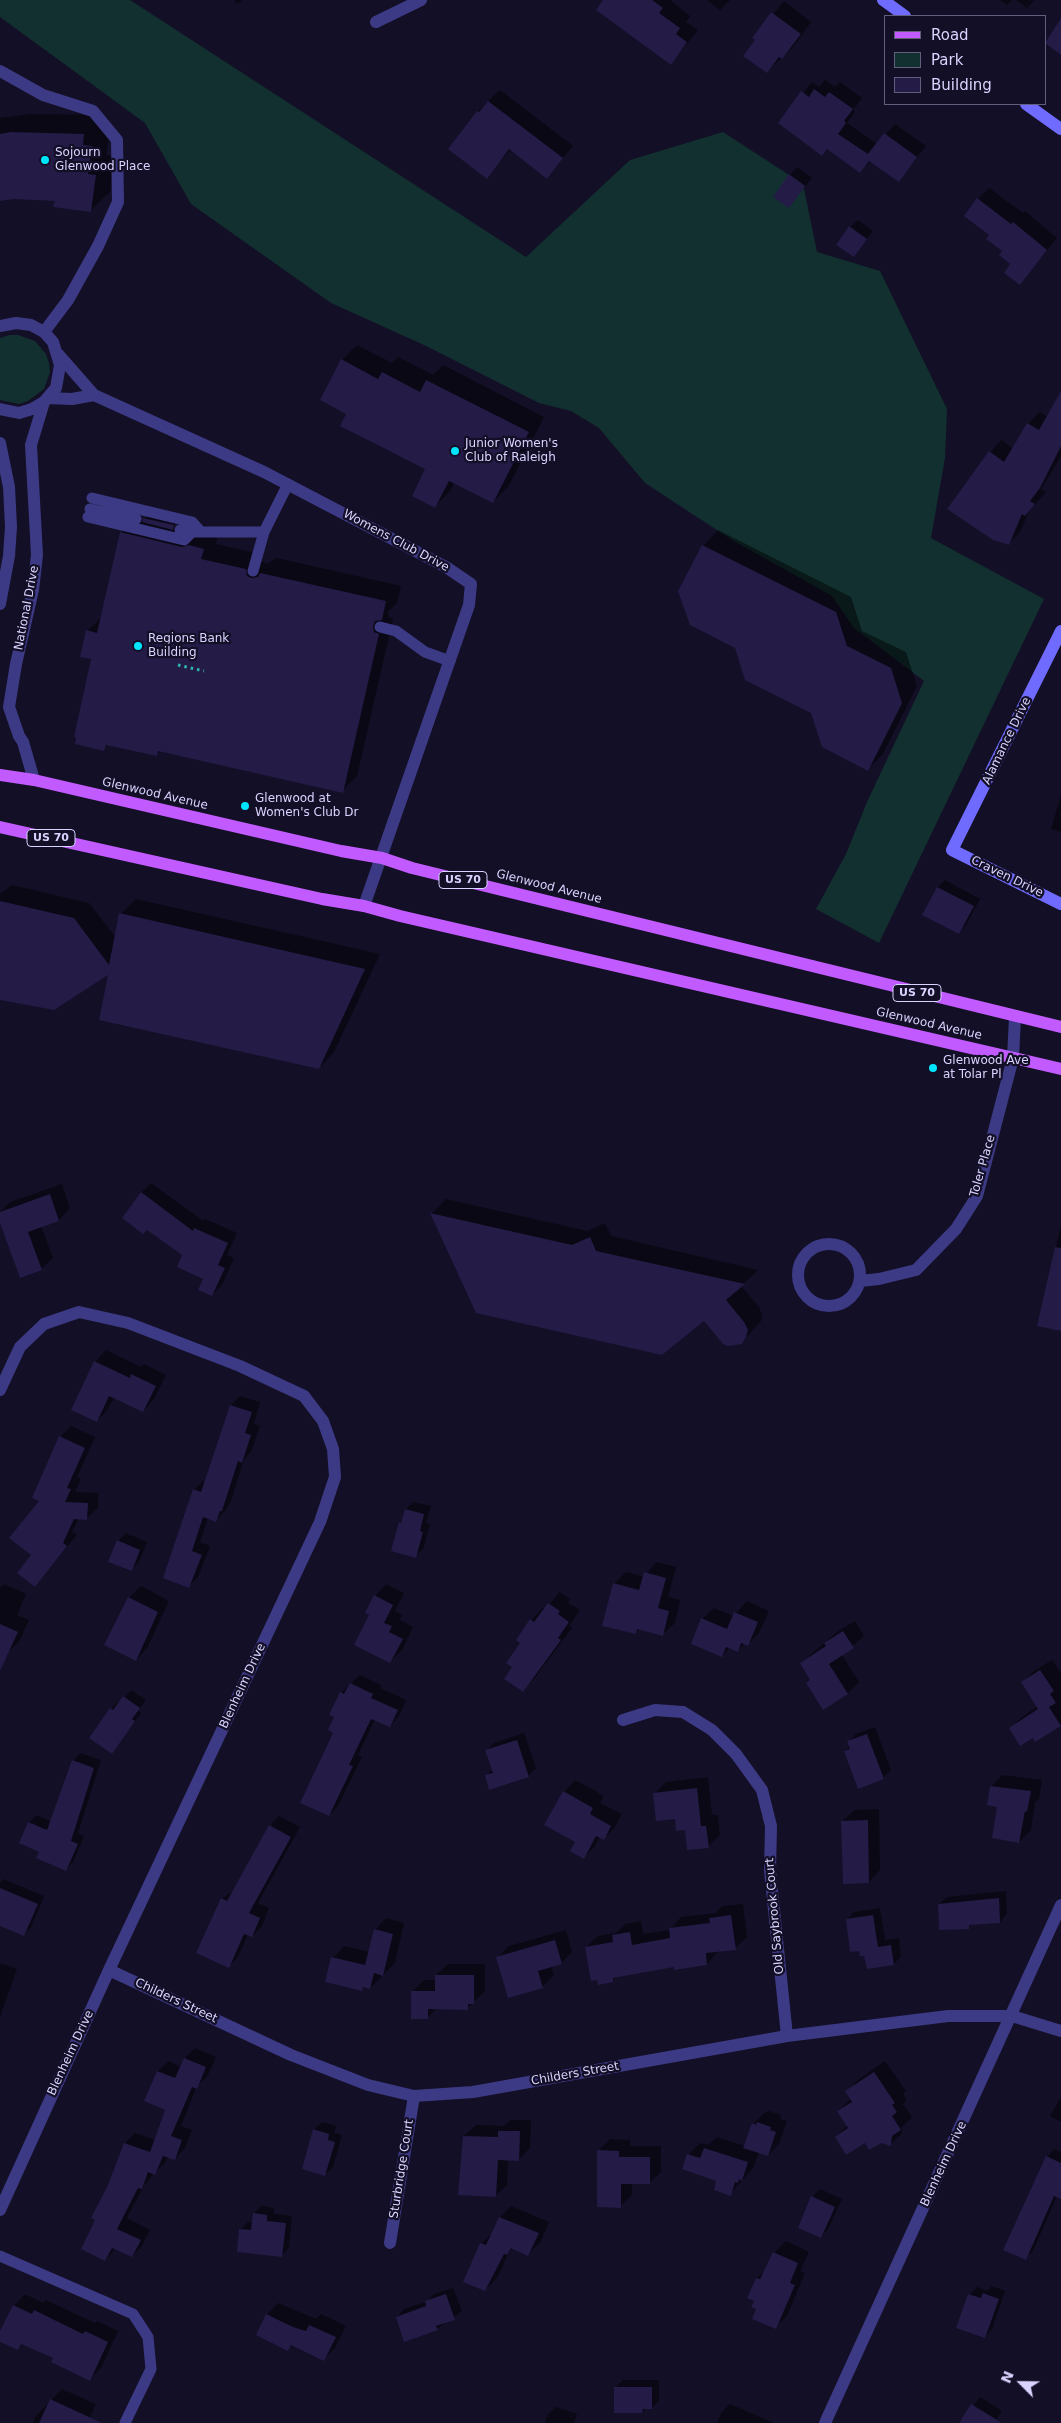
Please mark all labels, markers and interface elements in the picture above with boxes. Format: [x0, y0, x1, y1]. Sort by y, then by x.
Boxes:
legend [884, 15, 1046, 105]
text: Road [931, 26, 969, 44]
text: Park [931, 51, 963, 69]
text: Building [931, 76, 992, 94]
place label: Sojourn Glenwood Place [55, 146, 150, 174]
marker: Sojourn Glenwood Place [39, 154, 51, 166]
place label: Junior Women's Club of Raleigh [465, 437, 558, 465]
marker: Junior Women's Club of Raleigh [449, 445, 461, 457]
street label: Womens Club Drive [341, 507, 451, 575]
street label: National Drive [12, 565, 42, 651]
place label: Regions Bank Building [148, 632, 229, 660]
marker: Regions Bank Building [132, 640, 144, 652]
street label: Alamance Drive [980, 695, 1034, 787]
street label: Glenwood Avenue [101, 775, 209, 813]
place label: Glenwood at Women's Club Dr [255, 792, 358, 820]
marker: Glenwood at Women's Club Dr [239, 800, 251, 812]
road number: US 70 [27, 830, 75, 846]
street label: Craven Drive [969, 853, 1045, 901]
street label: Glenwood Avenue [495, 867, 603, 907]
road number: US 70 [439, 872, 487, 888]
road number: US 70 [893, 984, 941, 1001]
street label: Glenwood Avenue [875, 1005, 983, 1043]
place label: Glenwood Ave at Tolar Pl [943, 1054, 1029, 1082]
marker: Glenwood Ave at Tolar Pl [927, 1062, 939, 1074]
street label: Toler Place [967, 1133, 999, 1199]
street label: Blenheim Drive [217, 1641, 269, 1731]
street label: Old Saybrook Court [763, 1857, 787, 1975]
street label: Childers Street [133, 1976, 219, 2026]
street label: Blenheim Drive [45, 2008, 97, 2098]
street label: Childers Street [530, 2059, 620, 2089]
street label: Sturbridge Court [387, 2118, 417, 2220]
street label: Blenheim Drive [918, 2119, 970, 2209]
north arrow [996, 2358, 1046, 2408]
text: N [998, 2369, 1017, 2386]

